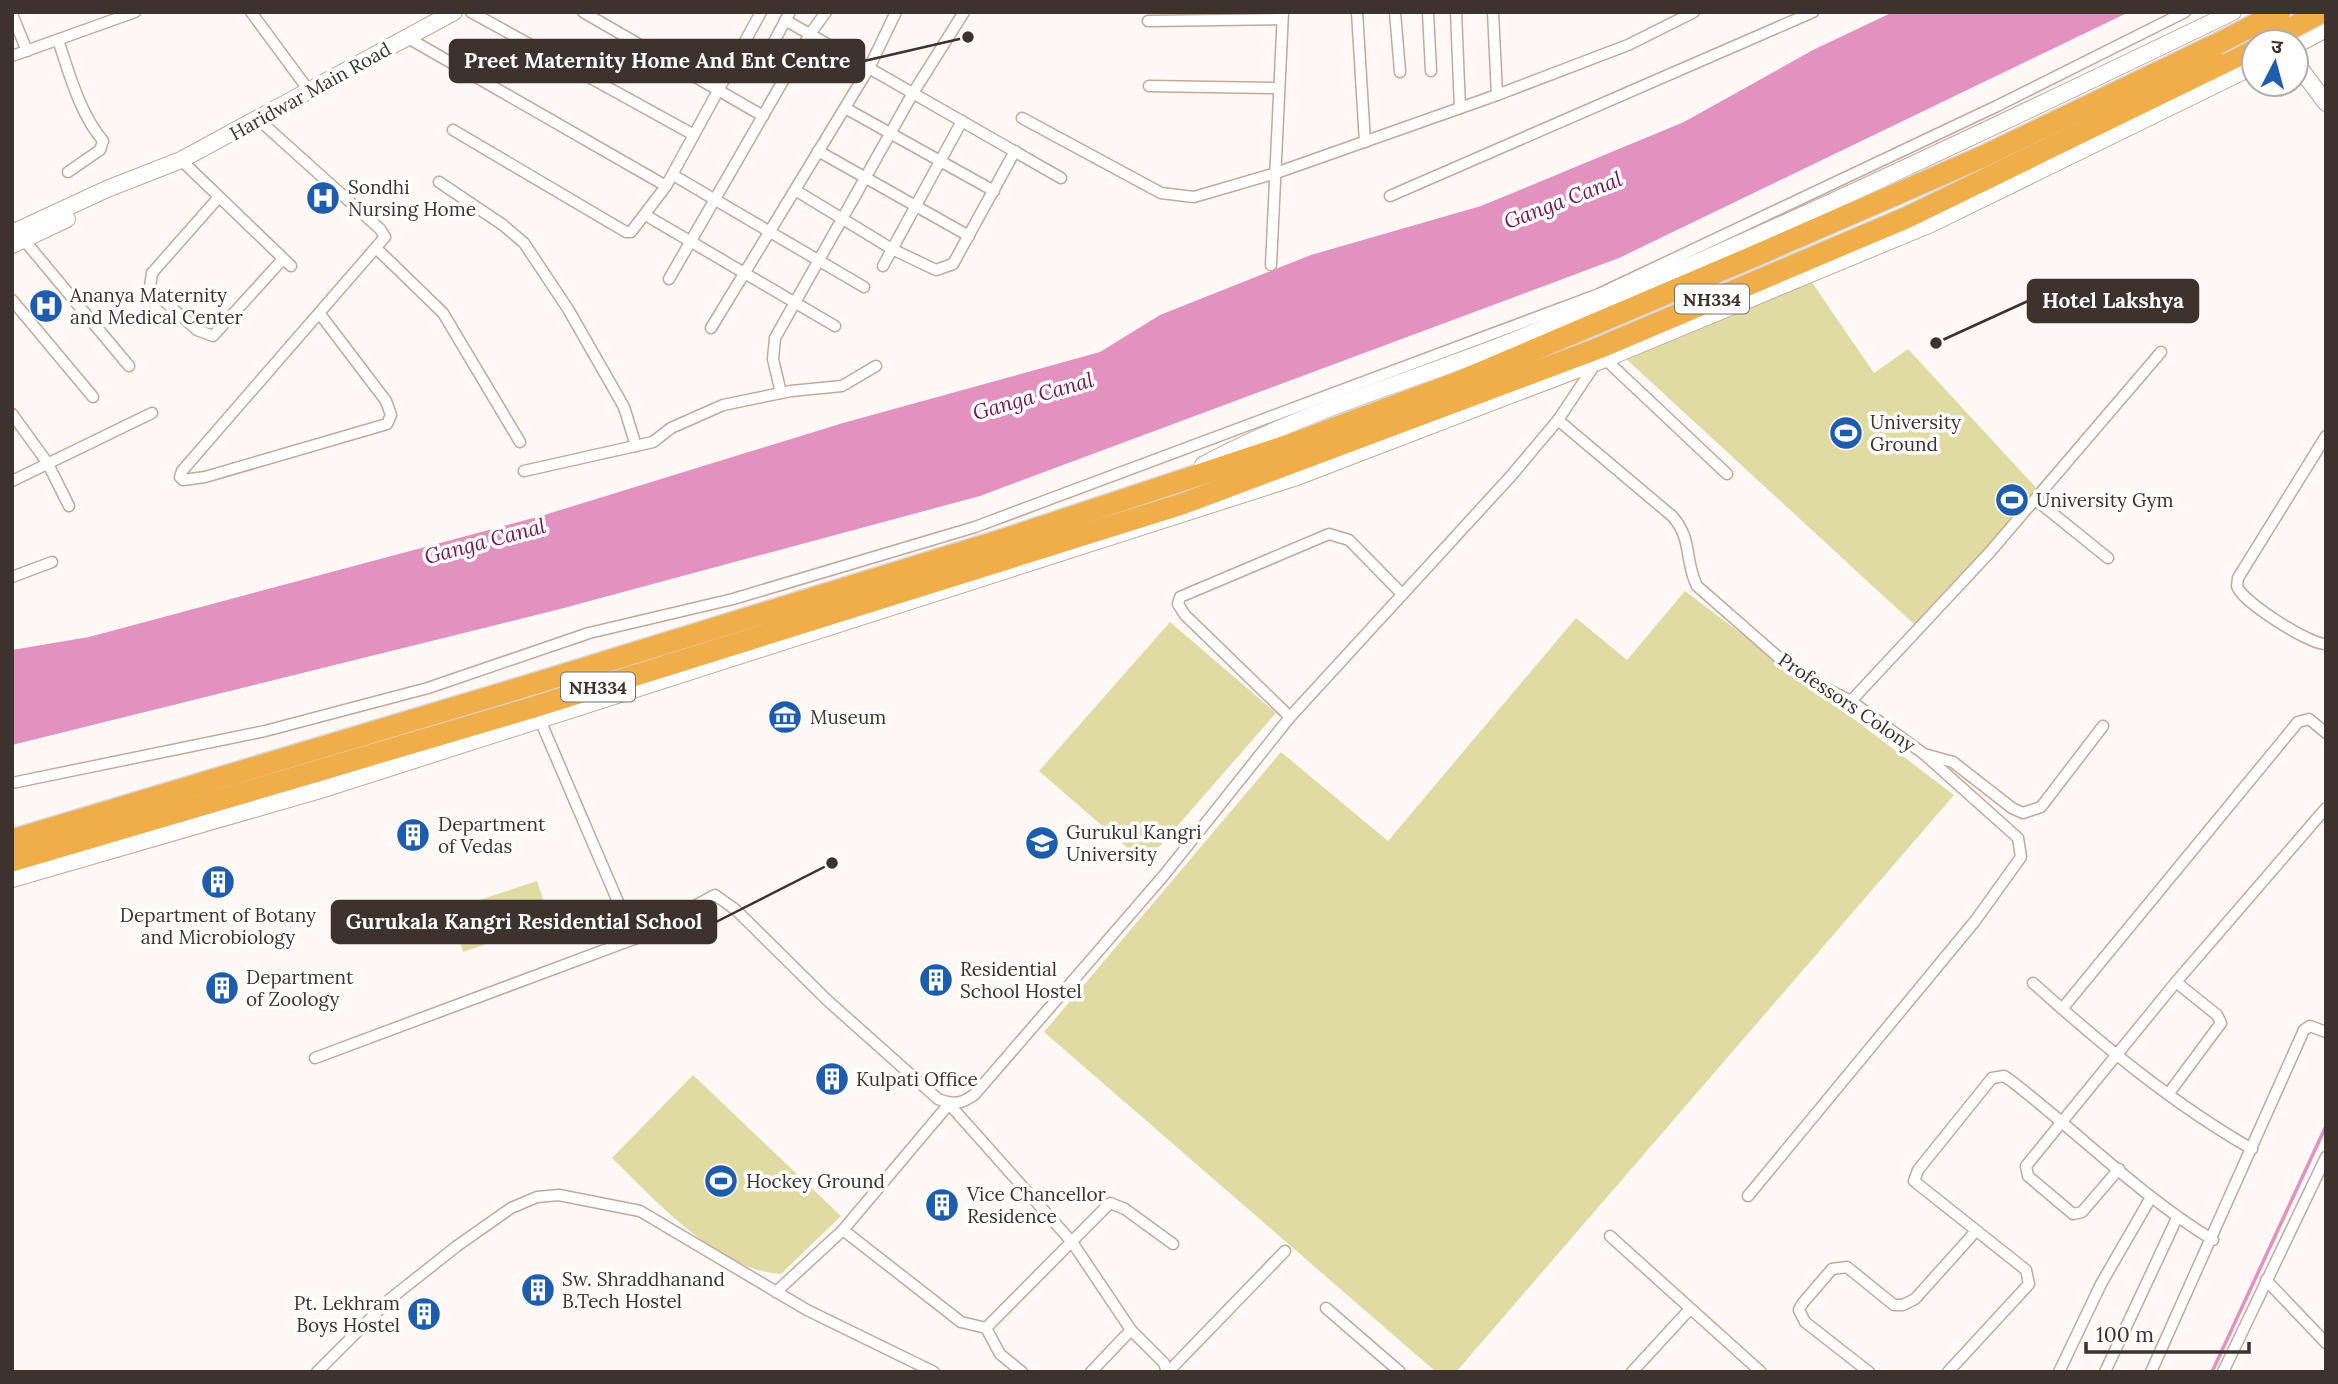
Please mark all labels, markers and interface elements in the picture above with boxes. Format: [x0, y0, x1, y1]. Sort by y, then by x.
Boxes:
north arrow [2240, 28, 2310, 98]
text: उ [2270, 34, 2284, 59]
street label: Haridwar Main Road [225, 37, 395, 145]
callout: Preet Maternity Home And Ent Centre [450, 40, 864, 82]
text: Preet Maternity Home And Ent Centre [464, 47, 850, 74]
water label: Ganga Canal [1500, 165, 1626, 235]
place label: Sondhi Nursing Home [348, 175, 476, 221]
hospital icon: Sondhi Nursing Home [304, 179, 342, 217]
callout: Hotel Lakshya [2028, 280, 2198, 322]
place label: Ananya Maternity and Medical Center [69, 283, 244, 329]
road number: NH334 [1675, 284, 1749, 314]
hospital icon: Ananya Maternity and Medical Center [27, 287, 65, 325]
text: Hotel Lakshya [2042, 287, 2184, 314]
water label: Ganga Canal [969, 366, 1097, 426]
place label: University Ground [1870, 410, 1961, 456]
sports icon: University Ground [1827, 414, 1865, 452]
sports icon: University Gym [1993, 481, 2031, 519]
place label: University Gym [2036, 488, 2174, 512]
water label: Ganga Canal [421, 512, 549, 570]
street label: Professors Colony [1774, 647, 1920, 757]
road number: NH334 [561, 672, 635, 702]
museum icon: Museum [766, 698, 804, 736]
place label: Museum [810, 705, 886, 729]
place label: Department of Vedas [438, 812, 546, 858]
building icon: Department of Vedas [394, 816, 432, 854]
place label: Gurukul Kangri University [1066, 820, 1201, 866]
school or university icon: Gurukul Kangri University [1023, 824, 1061, 862]
building icon: Department of Botany and Microbiology [199, 863, 237, 901]
callout: Gurukala Kangri Residential School [332, 901, 716, 943]
place label: Department of Botany and Microbiology [120, 903, 316, 949]
text: Gurukala Kangri Residential School [346, 908, 703, 935]
place label: Residential School Hostel [960, 957, 1082, 1003]
building icon: Residential School Hostel [917, 961, 955, 999]
place label: Department of Zoology [246, 965, 354, 1011]
building icon: Department of Zoology [203, 969, 241, 1007]
building icon: Kulpati Office [813, 1060, 851, 1098]
place label: Kulpati Office [856, 1067, 978, 1091]
sports icon: Hockey Ground [702, 1162, 740, 1200]
place label: Hockey Ground [746, 1169, 885, 1193]
place label: Vice Chancellor Residence [966, 1182, 1107, 1228]
building icon: Vice Chancellor Residence [923, 1186, 961, 1224]
place label: Sw. Shraddhanand B.Tech Hostel [562, 1267, 725, 1313]
building icon: Sw. Shraddhanand B.Tech Hostel [519, 1271, 557, 1309]
place label: Pt. Lekhram Boys Hostel [294, 1291, 400, 1337]
building icon: Pt. Lekhram Boys Hostel [405, 1295, 443, 1333]
scale bar [2086, 1310, 2249, 1354]
text: 100 m [2096, 1321, 2154, 1348]

